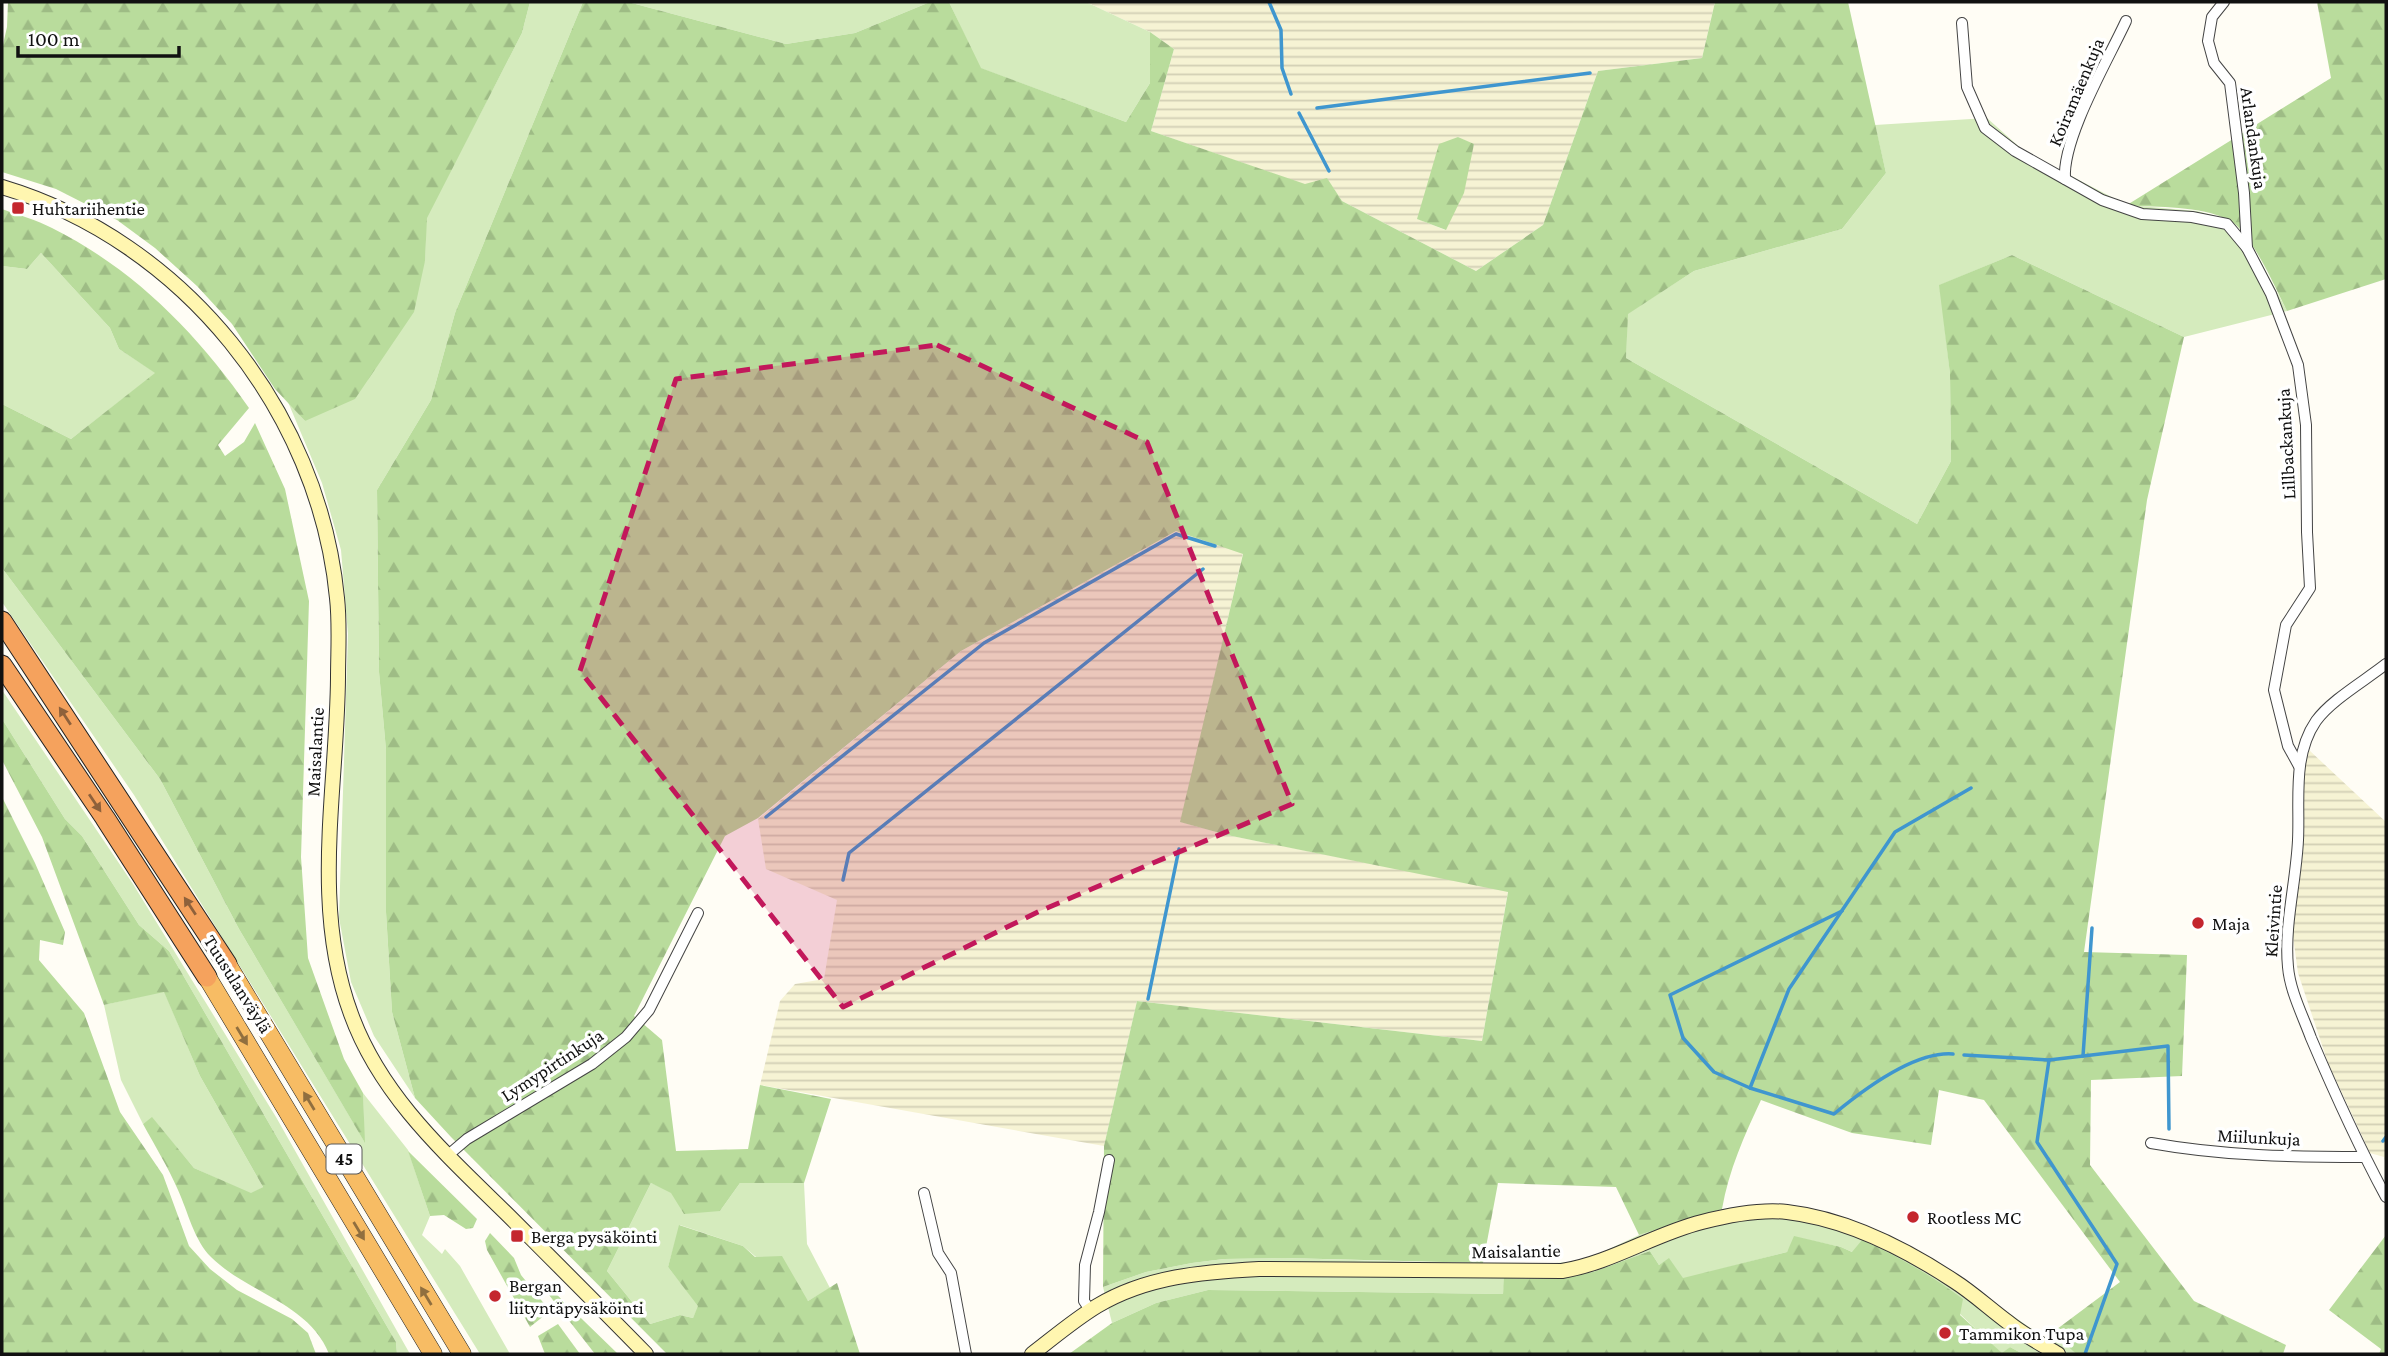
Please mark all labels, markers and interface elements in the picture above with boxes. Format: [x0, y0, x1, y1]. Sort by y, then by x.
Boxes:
scale bar [18, 14, 178, 58]
text: 100 m [28, 27, 80, 51]
street label: Koiramäenkuja [2044, 35, 2109, 150]
street label: Arlandankuja [2235, 86, 2272, 191]
place label: Huhtariihentie [32, 198, 145, 219]
marker: Huhtariihentie [10, 200, 26, 216]
street label: Lillbackankuja [2273, 388, 2300, 500]
one-way arrow [59, 706, 72, 726]
street label: Maisalantie [302, 707, 328, 797]
one-way arrow [88, 794, 102, 812]
street label: Kleivintie [2260, 884, 2286, 958]
one-way arrow [183, 897, 196, 916]
place label: Maja [2212, 913, 2250, 935]
marker: Maja [2190, 915, 2206, 931]
street label: Tuusulanväylä [199, 931, 277, 1037]
street label: Lymypirtinkuja [497, 1024, 608, 1107]
one-way arrow [236, 1026, 248, 1045]
one-way arrow [303, 1091, 316, 1110]
street label: Miilunkuja [2217, 1124, 2301, 1151]
road number: 45 [326, 1144, 362, 1174]
place label: Rootless MC [1927, 1207, 2021, 1228]
marker: Rootless MC [1905, 1209, 1921, 1225]
one-way arrow [353, 1221, 366, 1240]
place label: Berga pysäköinti [531, 1226, 657, 1247]
marker: Berga pysäköinti [509, 1228, 525, 1244]
street label: Maisalantie [1471, 1240, 1561, 1262]
place label: Bergan liityntäpysäköinti [509, 1275, 644, 1318]
one-way arrow [420, 1286, 433, 1305]
marker: Bergan liityntäpysäköinti [487, 1288, 503, 1304]
place label: Tammikon Tupa [1959, 1323, 2084, 1344]
marker: Tammikon Tupa [1937, 1325, 1953, 1341]

